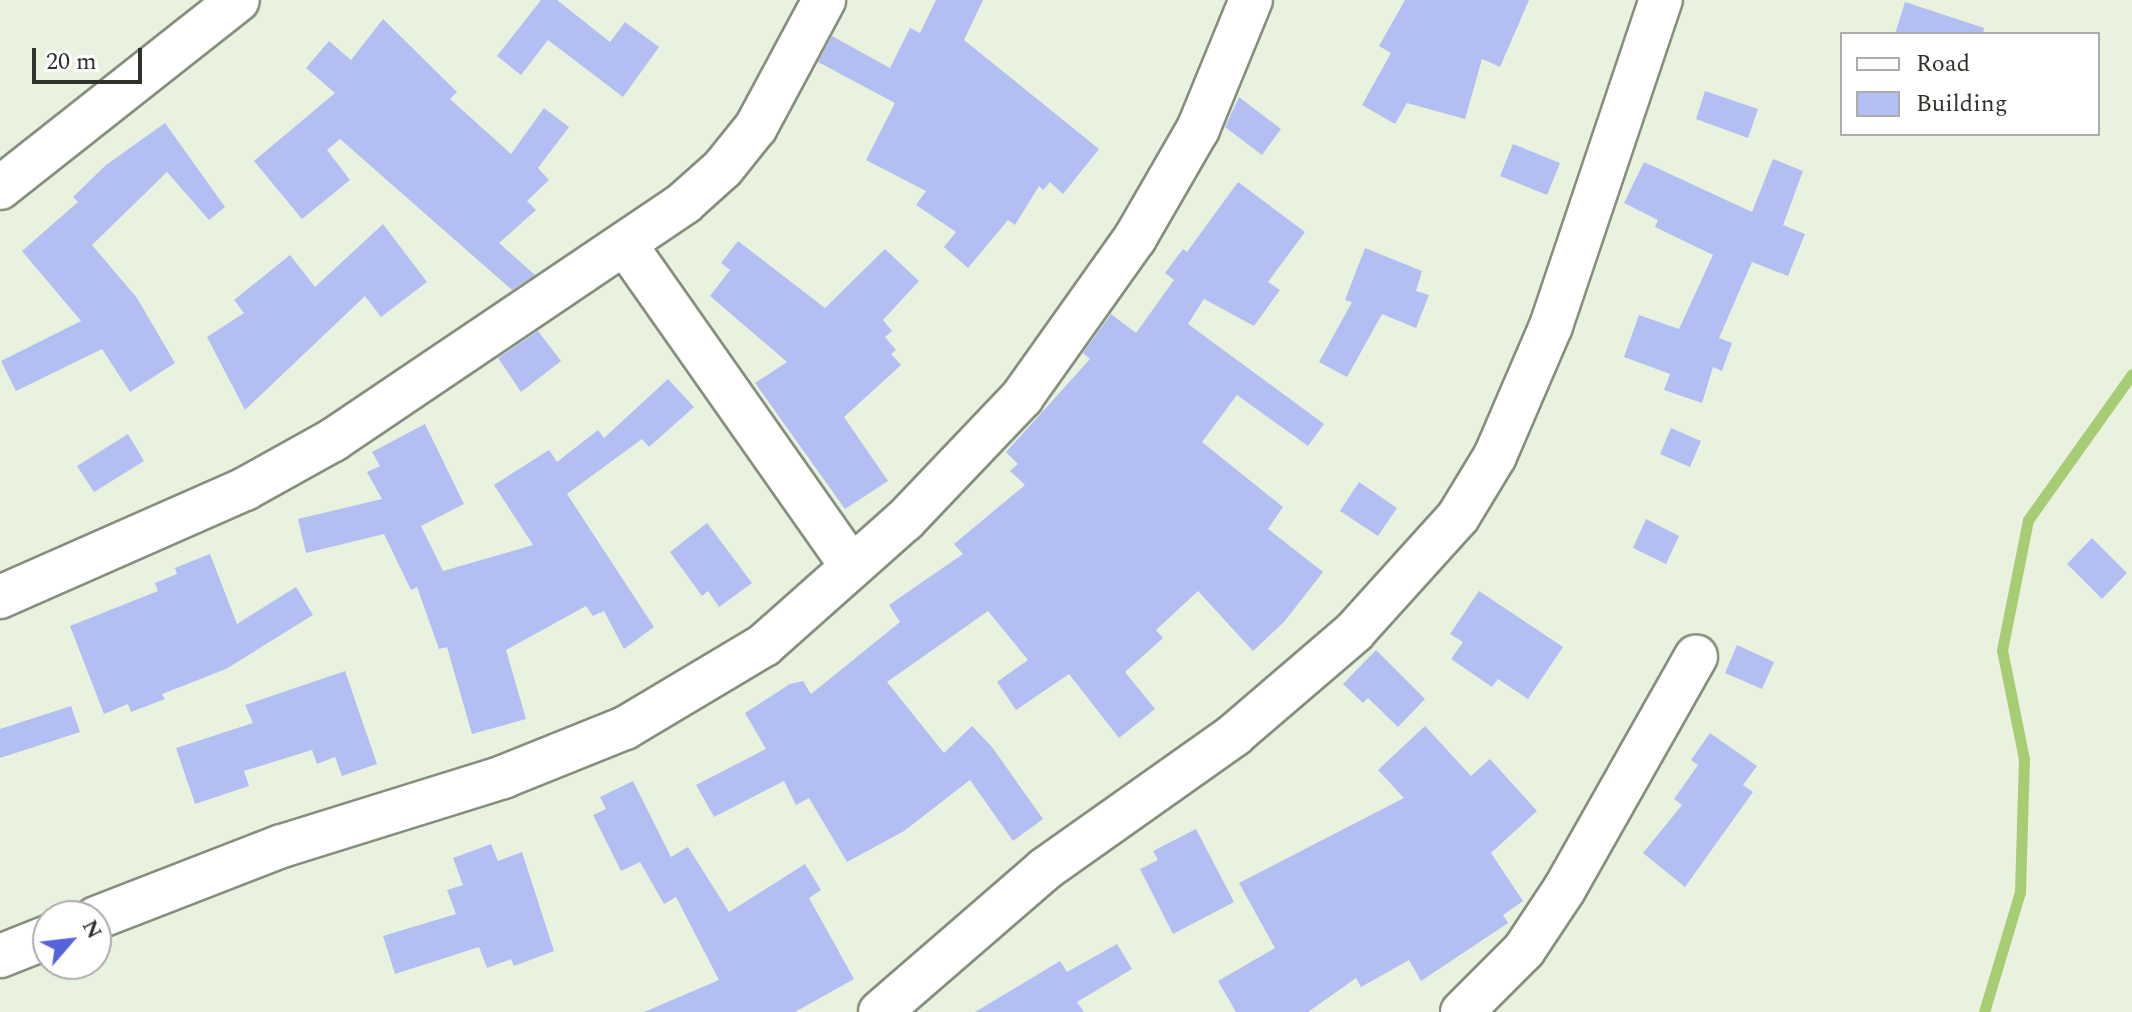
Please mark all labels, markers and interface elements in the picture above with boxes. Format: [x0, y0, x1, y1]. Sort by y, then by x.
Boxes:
scale bar [36, 32, 146, 82]
legend [1840, 32, 2100, 136]
text: 20 m [46, 44, 97, 80]
text: Road [1916, 46, 1970, 82]
text: Building [1916, 86, 2008, 122]
north arrow [32, 900, 112, 980]
text: N [73, 914, 111, 945]

